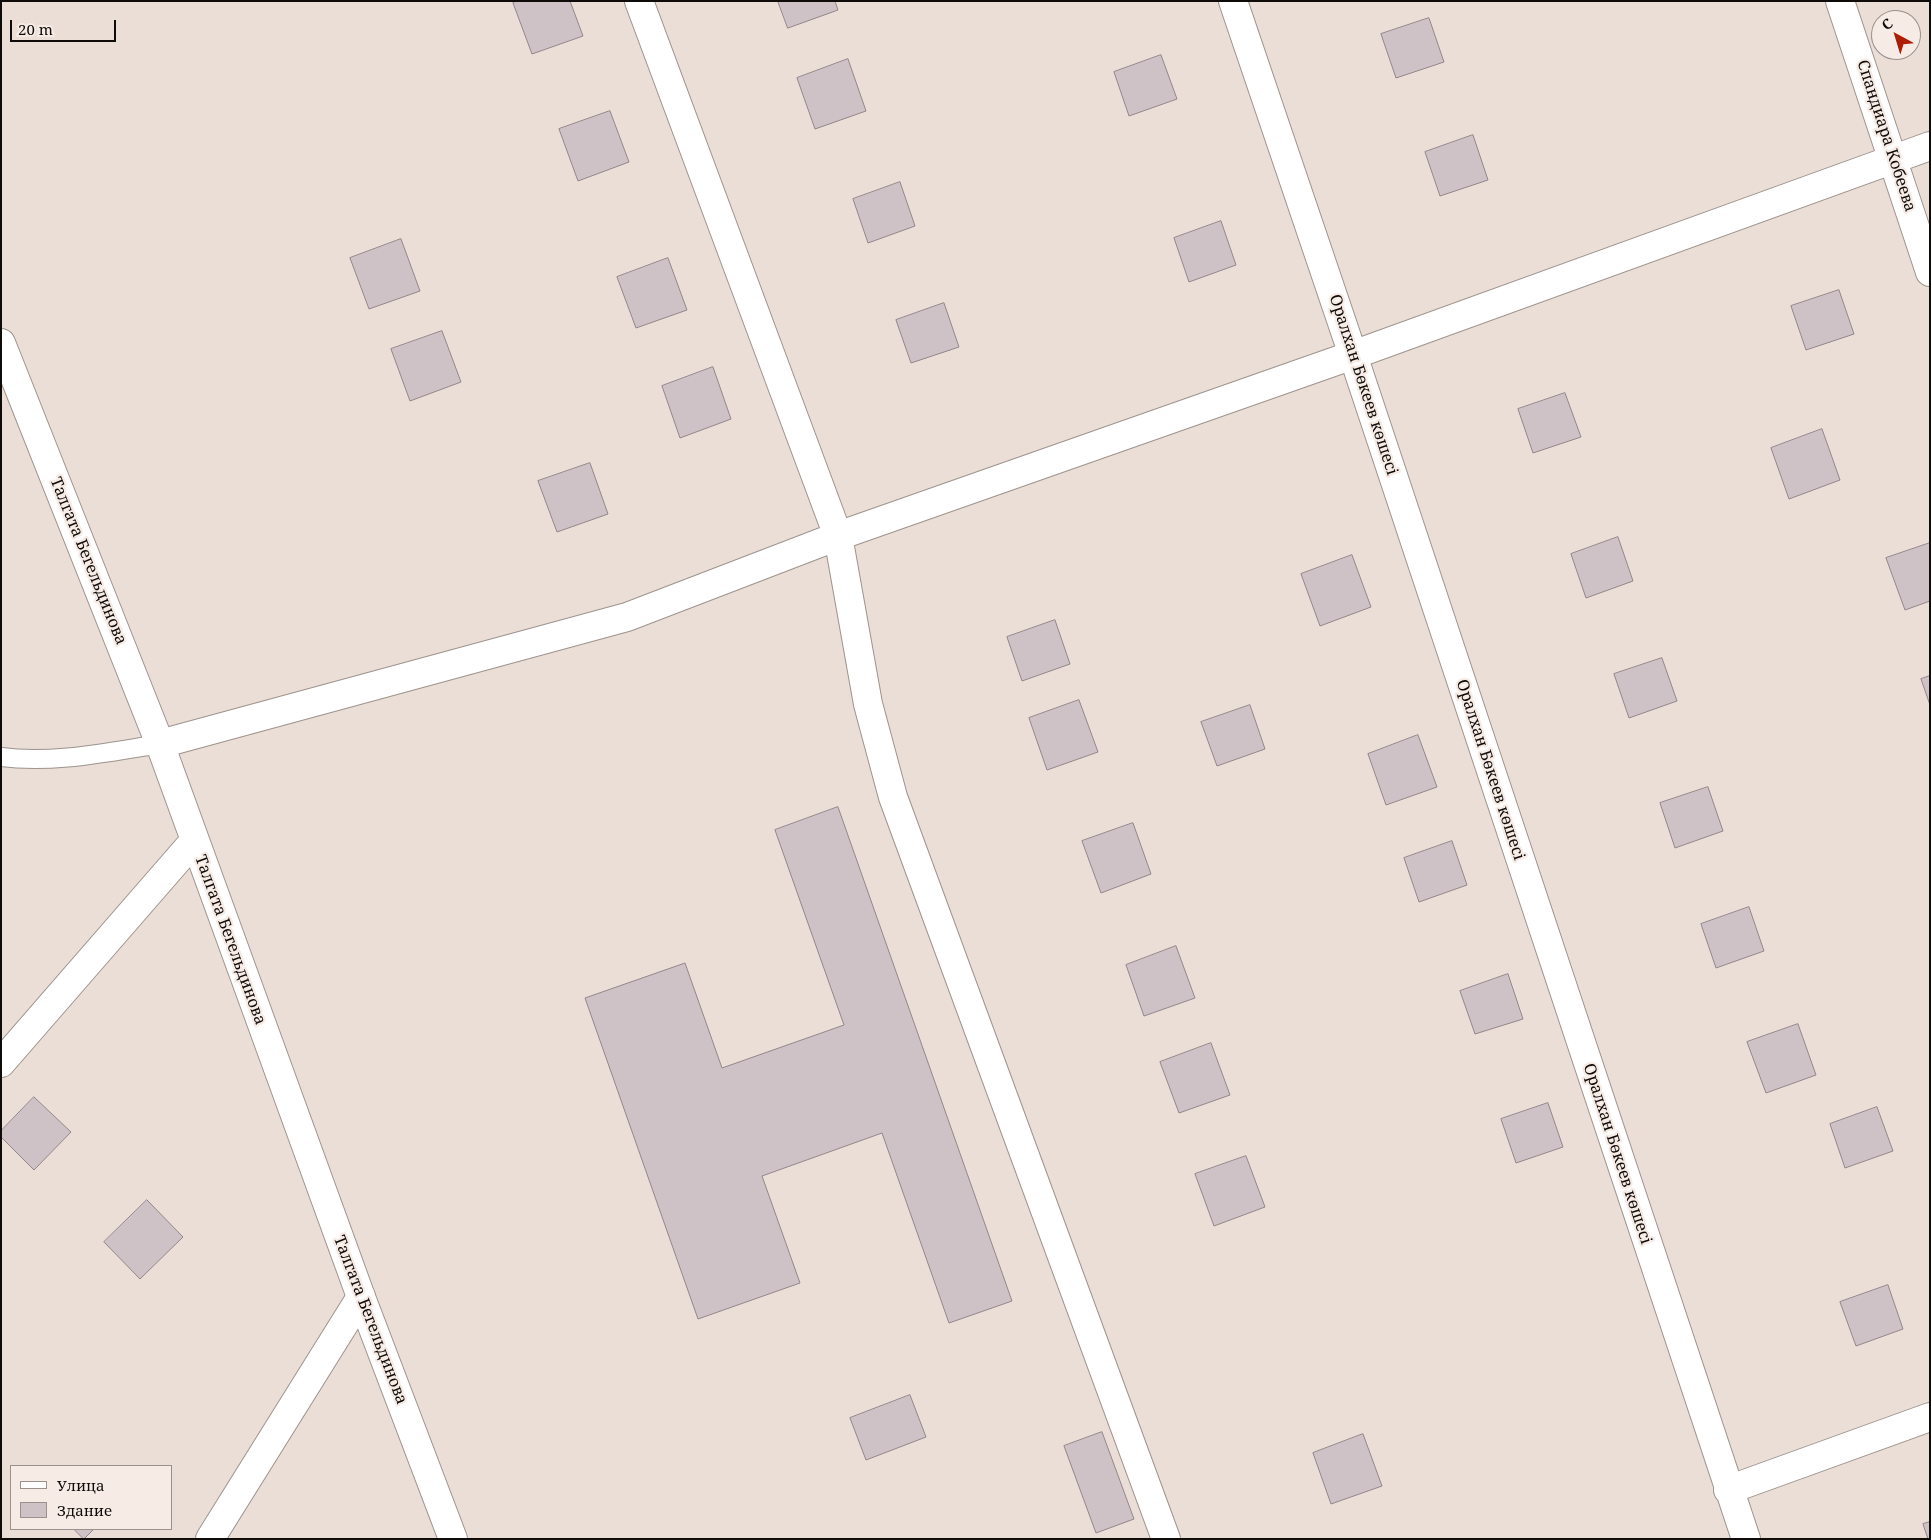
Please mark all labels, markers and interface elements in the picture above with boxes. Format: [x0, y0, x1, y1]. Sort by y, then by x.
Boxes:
scale bar [12, 10, 119, 42]
north arrow [1871, 10, 1921, 60]
text: С [1877, 13, 1896, 34]
text: 20 m [18, 19, 53, 39]
street label: Спандиара Кобеева [1852, 58, 1920, 214]
street label: Оралхан Бөкеев көшесі [1325, 292, 1401, 478]
street label: Талгата Бегельдинова [46, 474, 130, 648]
street label: Оралхан Бөкеев көшесі [1452, 677, 1528, 863]
street label: Талгата Бегельдинова [190, 853, 270, 1027]
street label: Оралхан Бөкеев көшесі [1579, 1061, 1655, 1247]
street label: Талгата Бегельдинова [329, 1233, 411, 1407]
legend [10, 1465, 172, 1530]
text: Улица [57, 1475, 105, 1495]
text: Здание [57, 1500, 112, 1520]

